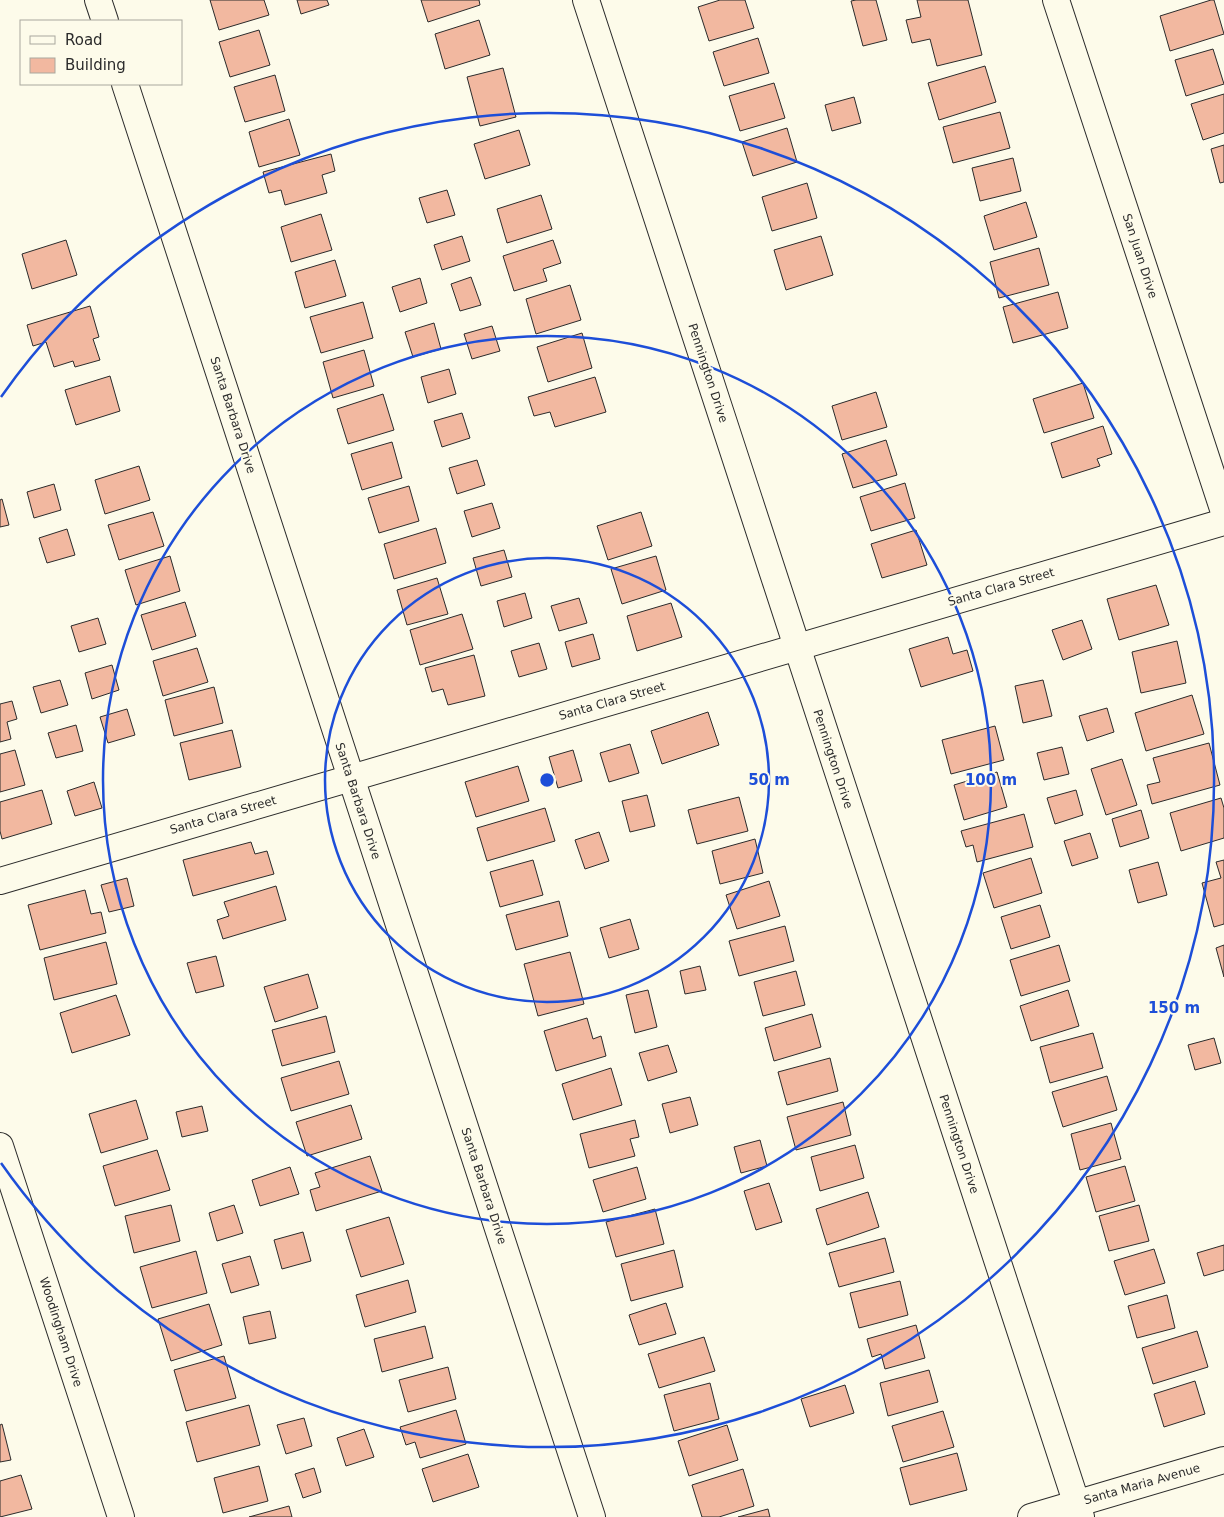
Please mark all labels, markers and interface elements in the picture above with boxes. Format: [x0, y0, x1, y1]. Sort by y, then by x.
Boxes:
legend [20, 20, 182, 85]
text: Road [65, 31, 103, 49]
text: Building [65, 56, 126, 74]
street label: San Juan Drive [1120, 212, 1160, 300]
street label: Pennington Drive [685, 322, 731, 424]
street label: Santa Barbara Drive [207, 355, 259, 475]
street label: Santa Clara Street [946, 565, 1056, 609]
street label: Santa Clara Street [557, 679, 667, 723]
street label: Pennington Drive [810, 708, 856, 810]
street label: Santa Barbara Drive [332, 741, 384, 861]
centre of rings [538, 771, 556, 789]
text: 50 m [748, 771, 790, 789]
text: 100 m [965, 771, 1017, 789]
street label: Santa Clara Street [168, 793, 278, 837]
text: 150 m [1148, 999, 1200, 1017]
street label: Pennington Drive [936, 1093, 982, 1195]
street label: Santa Barbara Drive [458, 1126, 510, 1246]
street label: Woodingham Drive [37, 1275, 85, 1389]
street label: Santa Maria Avenue [1082, 1461, 1202, 1507]

